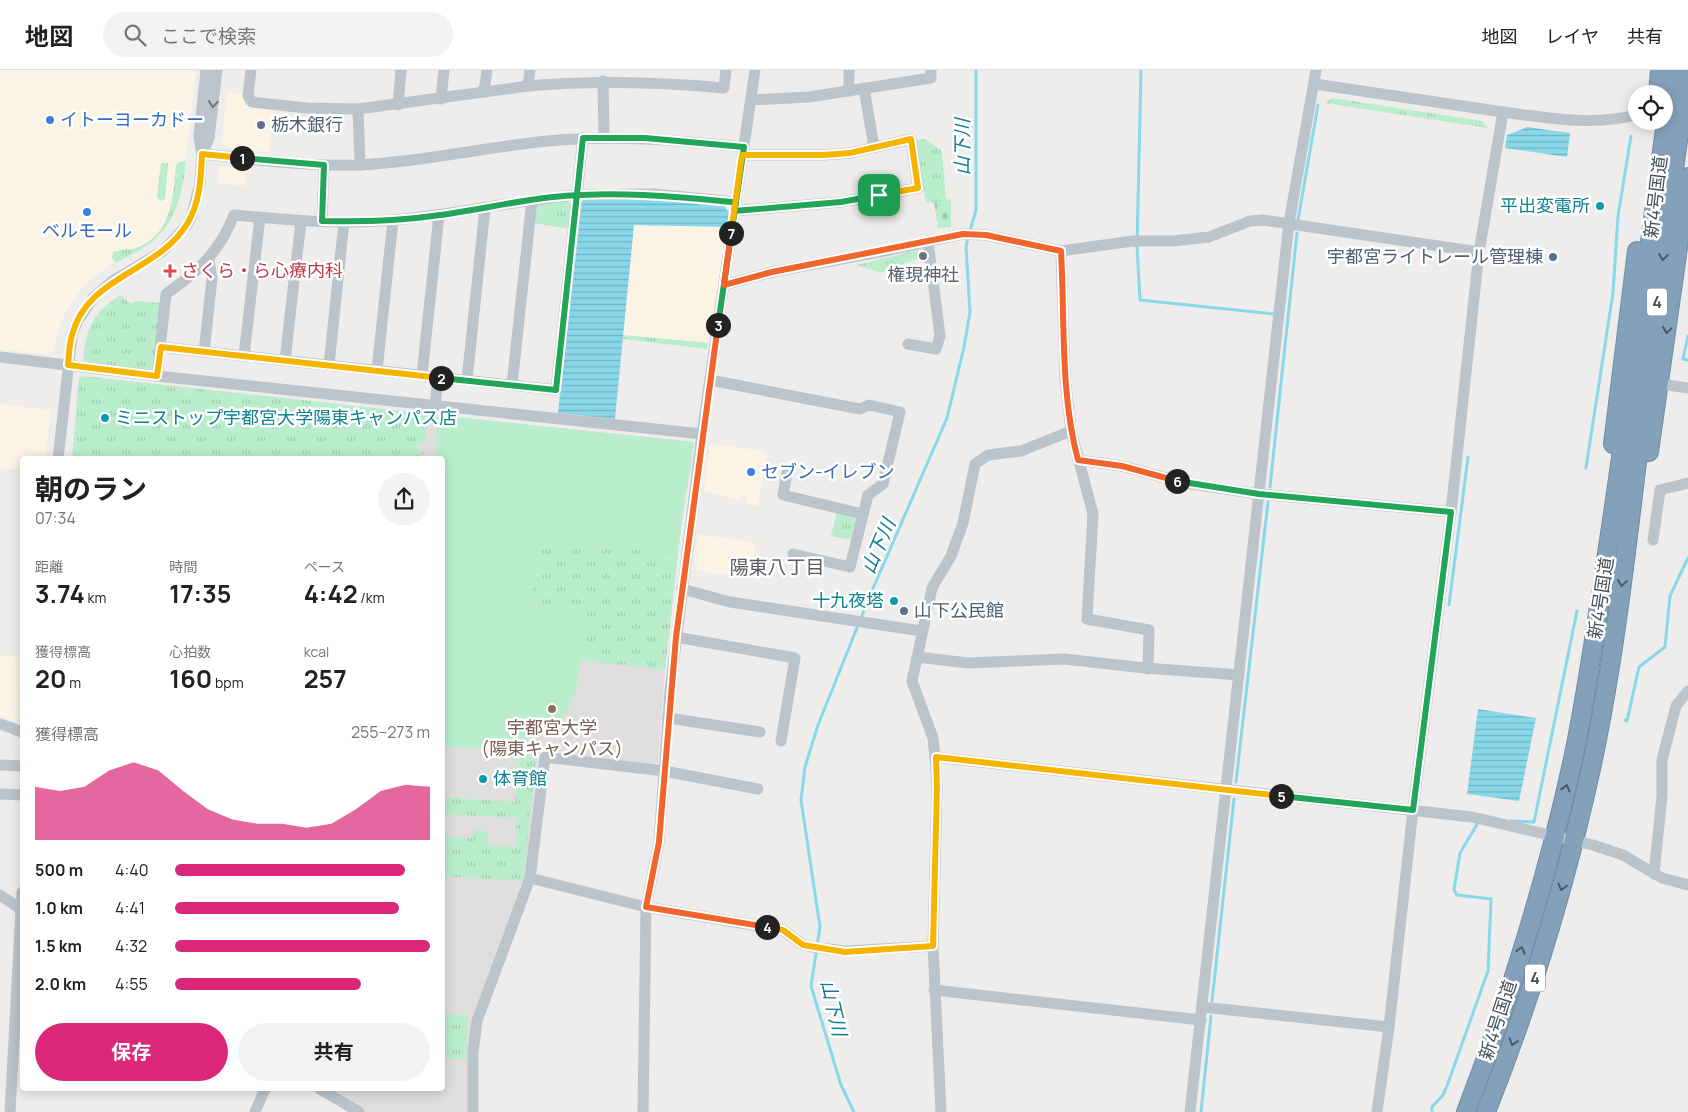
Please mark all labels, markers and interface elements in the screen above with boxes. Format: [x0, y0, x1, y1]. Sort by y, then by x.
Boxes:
search box [103, 12, 453, 57]
text: 地図 [25, 19, 73, 52]
icon: search [121, 21, 149, 49]
text: ここで検索 [161, 23, 256, 49]
text: 地図 [1482, 24, 1518, 48]
text: レイヤ [1546, 24, 1599, 48]
text: 共有 [1627, 24, 1663, 48]
map controls [1628, 85, 1673, 130]
button: locate [1628, 85, 1673, 130]
one-way arrow [208, 100, 219, 108]
place label: イトーヨーカドー [60, 107, 204, 131]
place label: 栃木銀行 [271, 112, 343, 136]
marker: イトーヨーカドー [44, 114, 56, 126]
water label: 山下川 [949, 117, 975, 176]
marker: 栃木銀行 [255, 119, 267, 131]
pin: 1 [230, 146, 254, 170]
text: 1 [239, 149, 246, 168]
street label: 新4号国道 [1638, 154, 1672, 239]
pin [858, 174, 900, 216]
icon: arrive [865, 181, 893, 209]
place label: 平出変電所 [1500, 193, 1590, 217]
marker: 平出変電所 [1594, 200, 1606, 212]
marker: ベルモール [81, 206, 93, 218]
place label: ベルモール [42, 218, 132, 242]
pin: 7 [718, 220, 744, 246]
text: 7 [728, 224, 735, 243]
place label: 宇都宮ライトレール管理棟 [1327, 244, 1543, 268]
marker: 権現神社 [917, 250, 929, 262]
marker: 宇都宮ライトレール管理棟 [1547, 251, 1559, 263]
one-way arrow [1658, 253, 1669, 261]
place label: さくら・ら心療内科 [181, 258, 343, 282]
place label: 権現神社 [887, 262, 959, 286]
marker: さくら・ら心療内科 [163, 264, 177, 278]
road number: 4 [1647, 288, 1667, 316]
pin: 3 [706, 312, 730, 338]
text: 3 [714, 316, 723, 335]
one-way arrow [1662, 326, 1673, 334]
pin: 2 [428, 366, 454, 390]
text: 2 [437, 369, 446, 388]
place label: ミニストップ宇都宮大学陽東キャンパス店 [115, 405, 457, 429]
marker: ミニストップ宇都宮大学陽東キャンパス店 [99, 412, 111, 424]
place label: セブン-イレブン [761, 459, 895, 483]
marker: セブン-イレブン [745, 466, 757, 478]
pin: 6 [1164, 468, 1190, 494]
text: 朝のラン [35, 469, 147, 507]
text: 6 [1173, 472, 1182, 491]
button: share [378, 473, 430, 525]
text: 07:34 [35, 507, 76, 529]
water label: 山下川 [855, 513, 902, 577]
district label: 陽東八丁目 [729, 554, 825, 580]
street label: 新4号国道 [1582, 555, 1618, 641]
text: 距離 [35, 557, 63, 576]
text: 時間 [169, 557, 197, 576]
text: ペース [304, 557, 345, 576]
text: 3.74 [35, 576, 85, 611]
text: 17:35 [169, 576, 231, 611]
text: 4:42 [304, 576, 358, 611]
one-way arrow [1617, 579, 1628, 587]
text: km [85, 588, 106, 607]
text: /km [358, 588, 385, 607]
place label: 十九夜塔 [812, 588, 884, 612]
marker: 十九夜塔 [888, 595, 900, 607]
place label: 山下公民館 [914, 598, 1004, 622]
marker: 山下公民館 [898, 605, 910, 617]
text: 獲得標高 [35, 642, 91, 661]
text: 心拍数 [169, 642, 211, 661]
text: kcal [304, 642, 329, 661]
text: 20 [35, 661, 66, 696]
text: 160 [169, 661, 212, 696]
text: 257 [304, 661, 347, 696]
text: m [66, 673, 81, 692]
text: bpm [212, 673, 244, 692]
marker: 宇都宮大学 (陽東キャンパス) [546, 703, 558, 715]
place label: 宇都宮大学 (陽東キャンパス) [481, 715, 623, 760]
text: 255–273 m [351, 721, 430, 743]
text: 獲得標高 [35, 723, 99, 745]
place label: 体育館 [493, 766, 547, 790]
marker: 体育館 [477, 773, 489, 785]
one-way arrow [1560, 783, 1571, 792]
pin: 5 [1268, 784, 1294, 808]
text: 5 [1277, 787, 1286, 806]
text: 500 m [35, 859, 83, 881]
text: 4:40 [115, 859, 148, 881]
one-way arrow [1557, 883, 1567, 891]
text: 1.0 km [35, 897, 83, 919]
text: 4:41 [115, 897, 145, 919]
pin: 4 [754, 914, 780, 940]
text: 4 [763, 918, 772, 937]
text: 1.5 km [35, 935, 82, 957]
text: 4:32 [115, 935, 147, 957]
one-way arrow [1515, 946, 1525, 954]
road number: 4 [1525, 964, 1545, 991]
text: 2.0 km [35, 973, 86, 995]
text: 4:55 [115, 973, 148, 995]
water label: 山下川 [815, 977, 854, 1041]
street label: 新4号国道 [1473, 977, 1521, 1063]
button: 保存 [35, 1023, 228, 1081]
button: 共有 [238, 1023, 430, 1081]
one-way arrow [1509, 1037, 1519, 1046]

